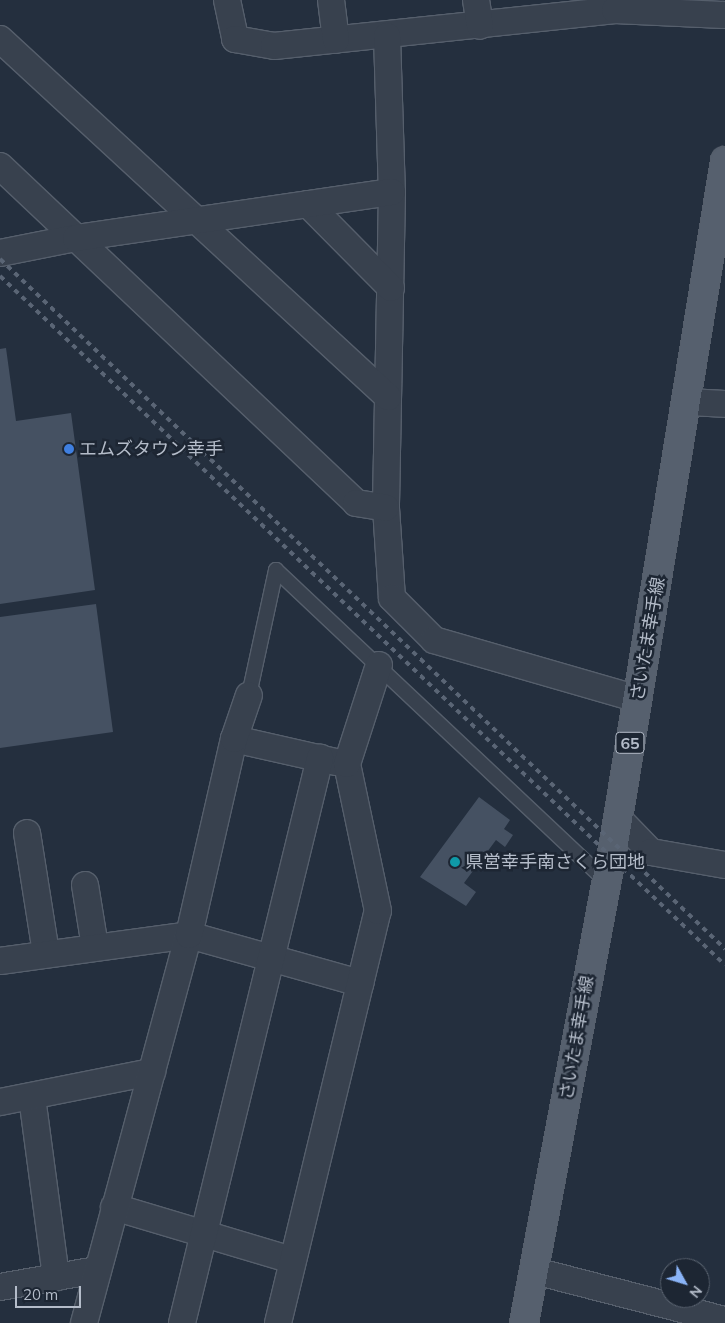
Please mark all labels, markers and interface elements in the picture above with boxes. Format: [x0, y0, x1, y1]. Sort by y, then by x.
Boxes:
place label: エムズタウン幸手 [79, 438, 223, 460]
marker: エムズタウン幸手 [63, 443, 75, 455]
street label: さいたま幸手線 [626, 575, 670, 703]
road number: 65 [615, 730, 645, 756]
place label: 県営幸手南さくら団地 [465, 851, 645, 873]
marker: 県営幸手南さくら団地 [449, 856, 461, 868]
street label: さいたま幸手線 [555, 974, 599, 1102]
north arrow [660, 1258, 710, 1308]
scale bar [18, 1276, 84, 1308]
text: N [686, 1282, 706, 1302]
text: 20 m [23, 1285, 58, 1304]

